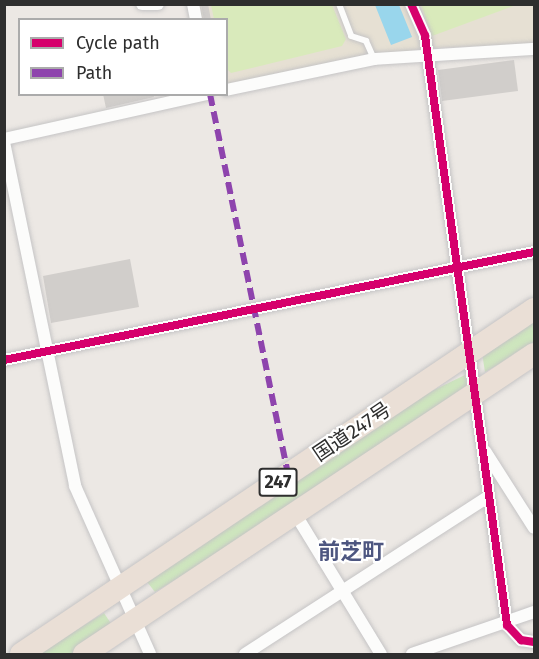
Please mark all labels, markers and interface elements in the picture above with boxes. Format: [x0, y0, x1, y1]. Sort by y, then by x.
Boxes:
legend [18, 18, 228, 96]
text: Cycle path [76, 32, 160, 54]
text: Path [76, 62, 112, 84]
street label: 国道247号 [309, 397, 395, 467]
road number: 247 [258, 467, 298, 497]
district label: 前芝町 [318, 539, 384, 565]

